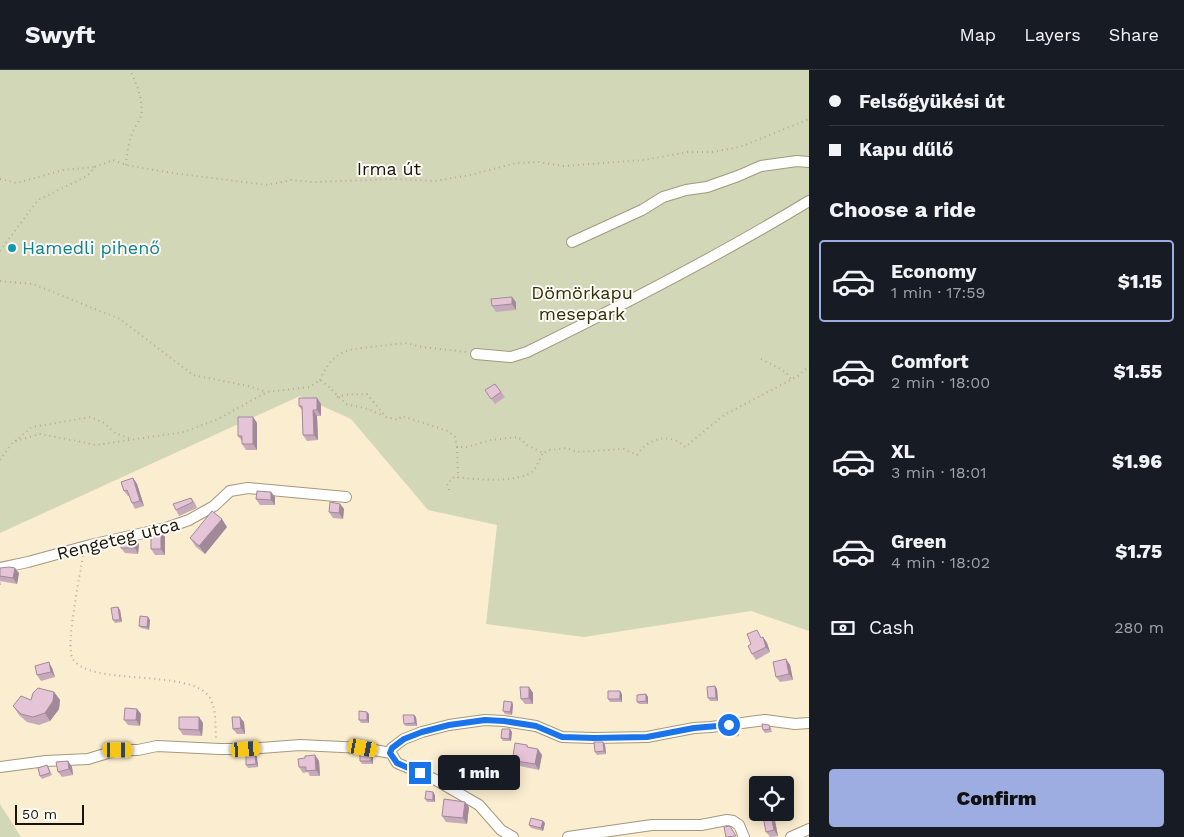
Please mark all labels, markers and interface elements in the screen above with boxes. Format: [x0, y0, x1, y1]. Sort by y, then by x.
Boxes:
text: Swyft [25, 21, 95, 49]
text: Map [959, 24, 996, 45]
text: Layers [1024, 24, 1081, 45]
text: Share [1109, 24, 1159, 45]
text: Felsőgyükési út [859, 90, 1005, 113]
text: Kapu dűlő [859, 138, 953, 161]
street label: Irma út [357, 158, 422, 179]
text: Choose a ride [829, 197, 976, 222]
place label: Hamedli pihenő [22, 237, 160, 258]
marker: Hamedli pihenő [6, 242, 18, 254]
icon: car [831, 259, 876, 304]
text: Economy [891, 260, 976, 283]
text: $1.15 [1118, 270, 1162, 293]
park label: Dömörkapu mesepark [531, 282, 633, 324]
text: 1 min · 17:59 [891, 283, 985, 302]
icon: car [831, 349, 876, 394]
text: Comfort [891, 350, 969, 373]
text: $1.55 [1113, 360, 1162, 383]
text: 2 min · 18:00 [891, 373, 990, 392]
icon: car [831, 439, 876, 484]
text: XL [891, 440, 915, 463]
text: $1.96 [1112, 450, 1162, 473]
text: 3 min · 18:01 [891, 463, 986, 482]
street label: Rengeteg utca [54, 513, 181, 564]
icon: car [831, 529, 876, 574]
text: Green [891, 530, 947, 553]
text: $1.75 [1115, 540, 1162, 563]
text: 4 min · 18:02 [891, 553, 990, 572]
icon: cash [829, 614, 857, 642]
text: Cash [869, 616, 915, 639]
text: 280 m [1114, 618, 1164, 637]
route start [718, 714, 740, 736]
car [346, 738, 379, 758]
car [230, 740, 261, 758]
car [103, 743, 133, 758]
callout: 1 min [438, 756, 520, 790]
route end [409, 762, 431, 784]
text: 1 min [458, 763, 500, 782]
button: Confirm [829, 769, 1164, 827]
map controls [749, 776, 794, 821]
button: locate [749, 776, 794, 821]
scale bar [15, 802, 84, 825]
text: 50 m [22, 806, 57, 822]

